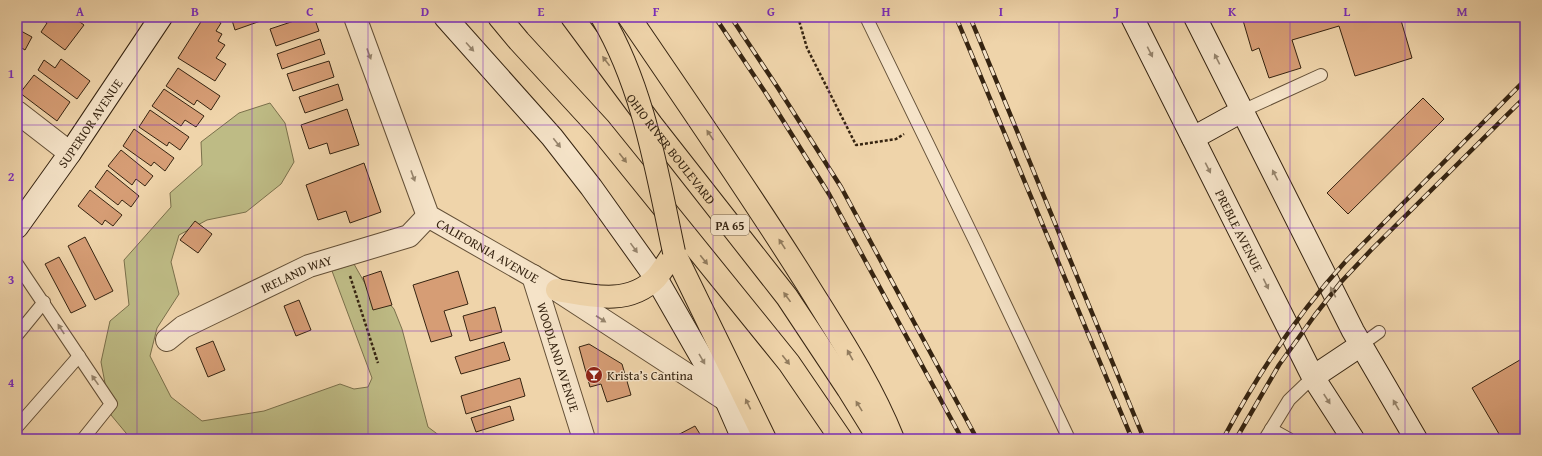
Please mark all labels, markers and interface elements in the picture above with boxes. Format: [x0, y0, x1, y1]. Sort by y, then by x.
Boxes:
text: A [76, 2, 85, 21]
text: B [191, 2, 199, 21]
text: C [306, 2, 314, 21]
text: D [421, 2, 429, 21]
text: E [538, 2, 545, 21]
text: F [653, 2, 660, 21]
text: G [767, 2, 775, 21]
text: H [881, 2, 891, 21]
text: I [999, 2, 1003, 21]
text: J [1113, 2, 1120, 21]
text: K [1228, 2, 1237, 21]
text: L [1344, 2, 1351, 21]
text: M [1456, 2, 1468, 21]
one-way arrow [465, 42, 474, 51]
one-way arrow [1146, 46, 1153, 58]
one-way arrow [366, 48, 372, 60]
one-way arrow [1213, 53, 1220, 65]
one-way arrow [601, 55, 610, 66]
text: 1 [8, 64, 14, 83]
street label: SUPERIOR AVENUE [53, 74, 127, 172]
street label: OHIO RIVER BOULEVARD [622, 89, 720, 208]
one-way arrow [706, 130, 714, 141]
one-way arrow [553, 138, 561, 149]
one-way arrow [619, 153, 627, 164]
one-way arrow [1205, 162, 1211, 174]
text: 2 [8, 167, 15, 186]
one-way arrow [411, 170, 417, 182]
one-way arrow [1272, 170, 1278, 181]
street label: PREBLE AVENUE [1211, 186, 1268, 275]
street label: CALIFORNIA AVENUE [433, 213, 543, 288]
road number: PA 65 [711, 215, 749, 235]
one-way arrow [778, 238, 785, 250]
one-way arrow [630, 242, 638, 253]
street label: IRELAND WAY [257, 250, 334, 298]
one-way arrow [700, 254, 709, 265]
text: 3 [8, 270, 14, 289]
one-way arrow [1263, 278, 1269, 290]
one-way arrow [1330, 286, 1336, 297]
one-way arrow [783, 292, 791, 303]
street label: WOODLAND AVENUE [532, 300, 585, 415]
one-way arrow [596, 315, 606, 323]
one-way arrow [57, 324, 65, 334]
one-way arrow [846, 349, 853, 361]
one-way arrow [699, 353, 706, 364]
one-way arrow [782, 355, 791, 366]
bar icon: Krista’s Cantina [584, 365, 604, 385]
place label: Krista’s Cantina [607, 366, 694, 385]
text: 4 [8, 373, 15, 392]
one-way arrow [91, 375, 99, 385]
one-way arrow [1323, 393, 1330, 405]
one-way arrow [744, 398, 751, 410]
one-way arrow [1392, 399, 1399, 411]
one-way arrow [855, 400, 862, 412]

